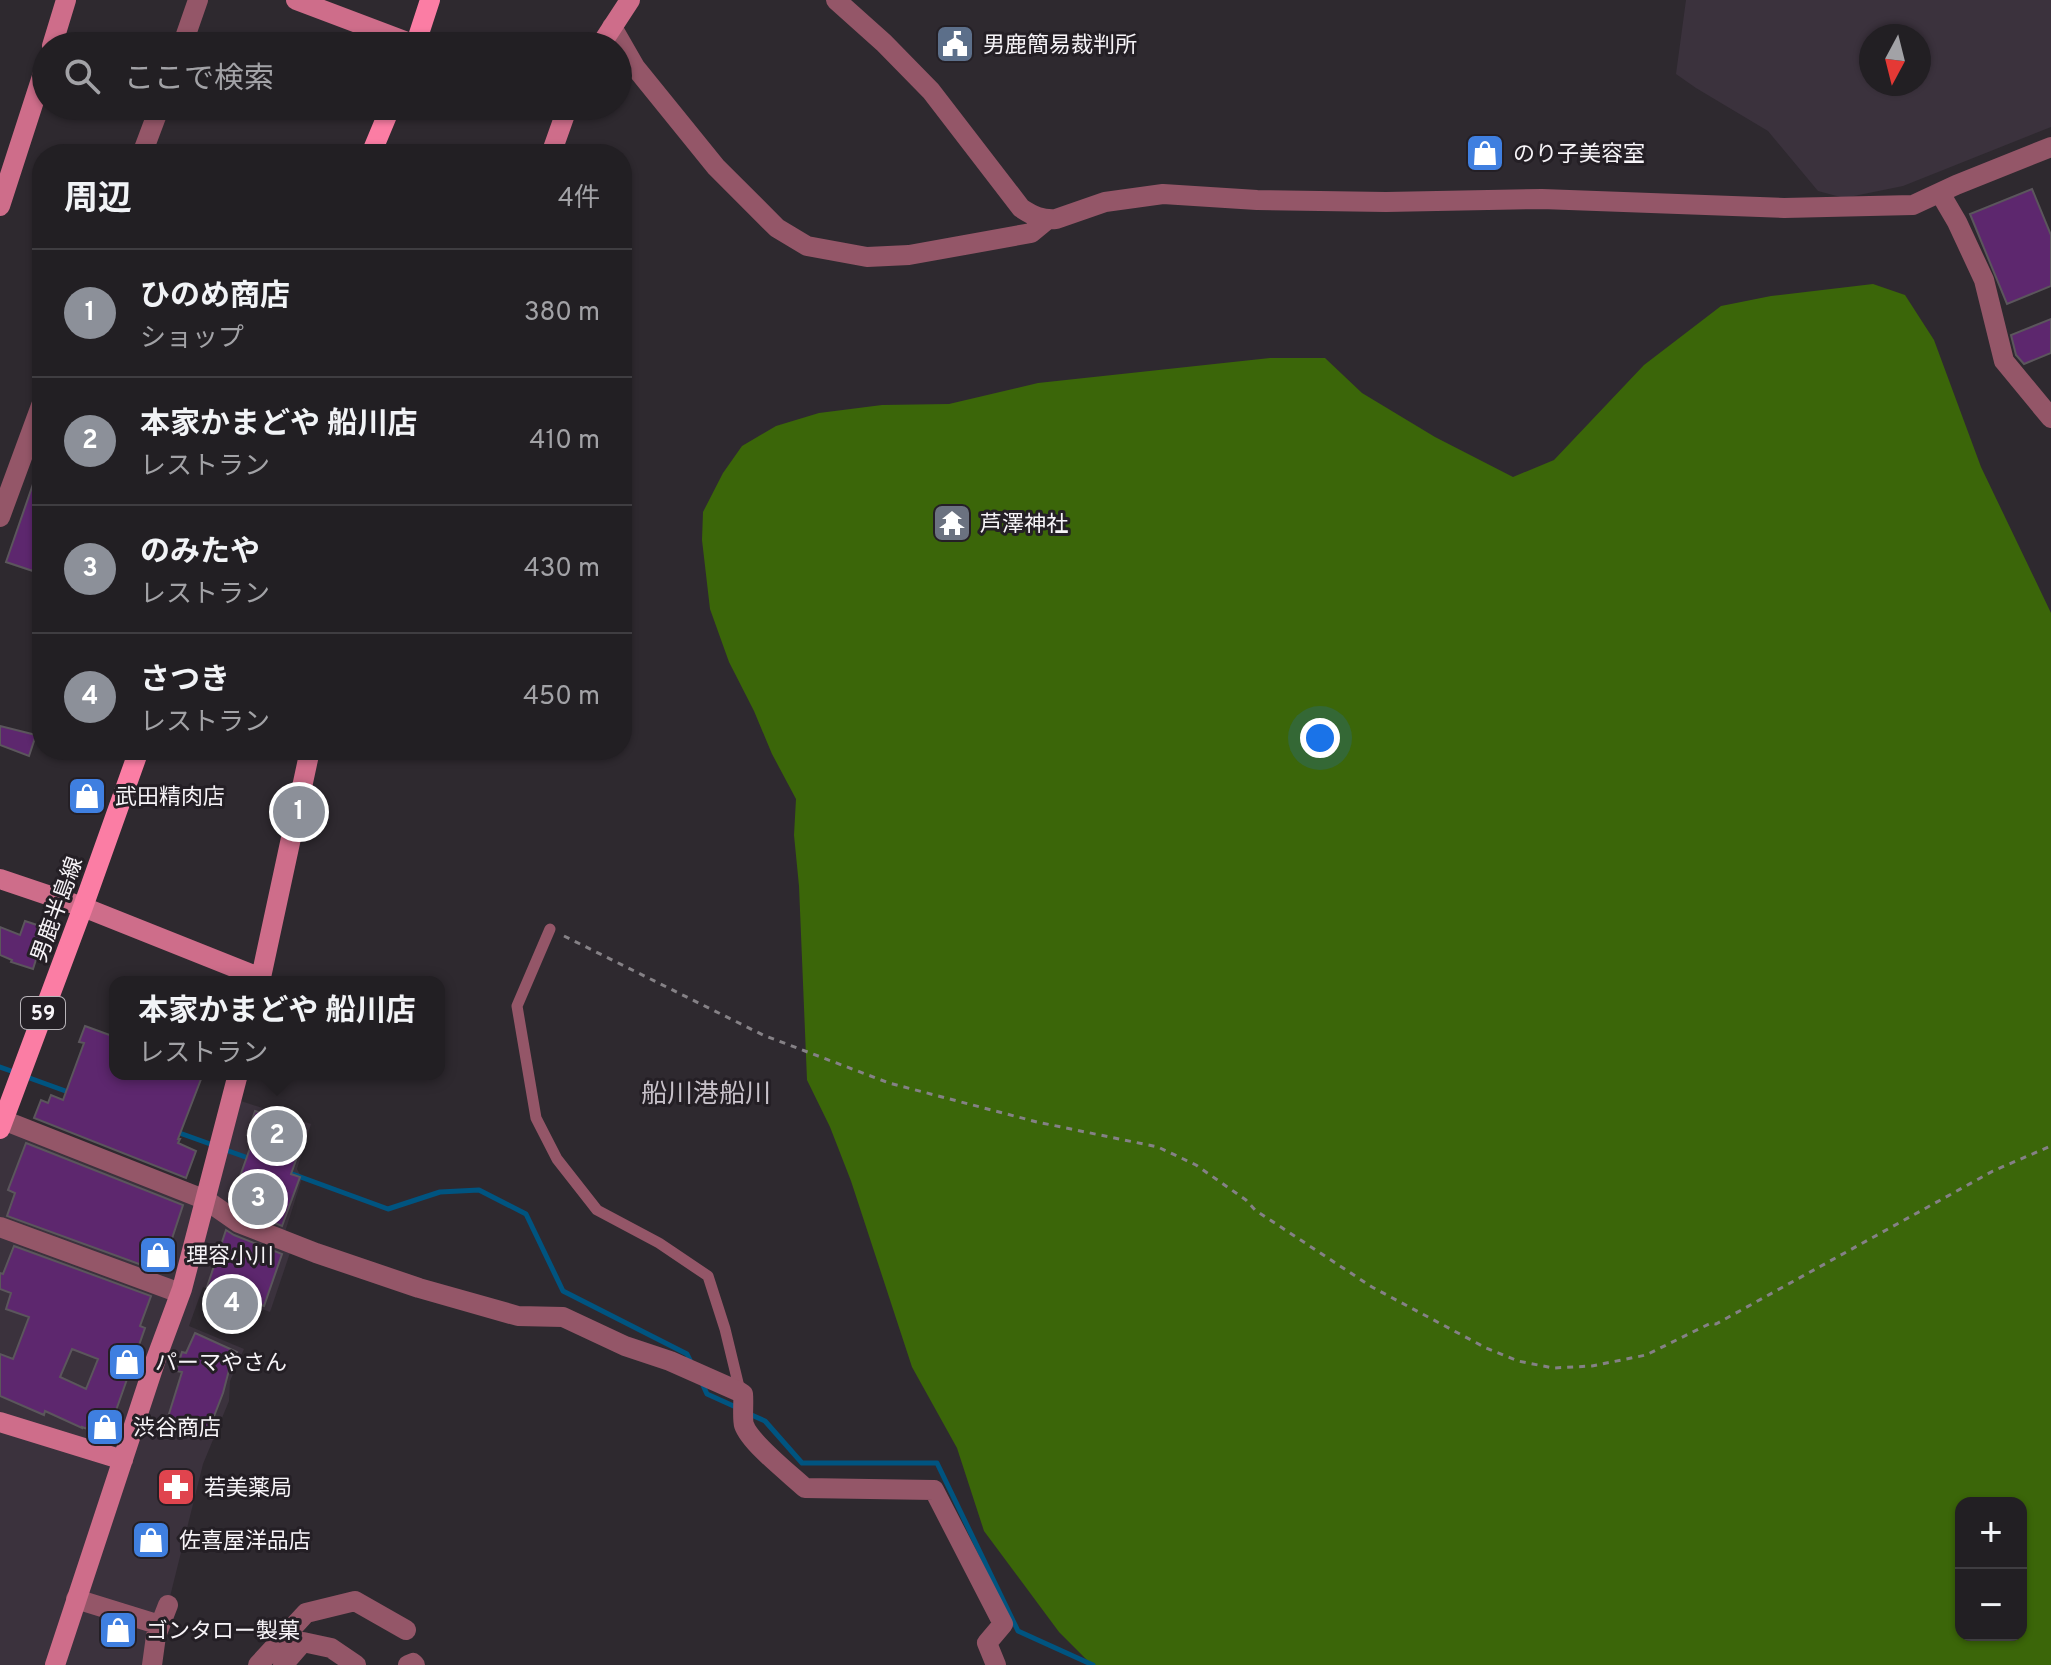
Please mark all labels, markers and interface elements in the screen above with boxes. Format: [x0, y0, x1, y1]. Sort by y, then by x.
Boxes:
public building icon: 男鹿簡易裁判所 [934, 23, 976, 65]
north arrow [1859, 24, 1931, 96]
search box [32, 32, 632, 120]
place label: 男鹿簡易裁判所 [983, 33, 1137, 60]
icon: search [60, 54, 104, 98]
text: ここで検索 [124, 62, 274, 99]
shop icon: のり子美容室 [1464, 132, 1506, 174]
place label: のり子美容室 [1513, 142, 1645, 169]
text: 周辺 [64, 179, 132, 222]
text: 4件 [558, 183, 600, 216]
text: ひのめ商店 [140, 279, 290, 316]
text: 1 [85, 297, 95, 330]
text: 380 m [524, 297, 600, 330]
text: ショップ [140, 323, 244, 356]
text: 本家かまどや 船川店 [140, 407, 418, 444]
text: 2 [82, 425, 98, 458]
text: 410 m [529, 425, 600, 458]
text: レストラン [140, 451, 270, 484]
temple icon: 芦澤神社 [931, 502, 973, 544]
place label: 芦澤神社 [980, 512, 1068, 539]
text: のみたや [140, 535, 260, 572]
text: 3 [82, 553, 98, 586]
text: 430 m [524, 553, 600, 586]
text: レストラン [140, 579, 270, 612]
text: さつき [140, 663, 230, 700]
text: 4 [82, 681, 98, 714]
text: 450 m [523, 681, 600, 714]
text: レストラン [140, 707, 270, 740]
your location [1300, 718, 1340, 758]
shop icon: 武田精肉店 [66, 775, 108, 817]
pin: 1 [273, 782, 325, 842]
place label: 武田精肉店 [115, 785, 225, 812]
street label: 男鹿半島線 [27, 854, 90, 966]
popup [109, 976, 445, 1080]
text: 本家かまどや 船川店 [138, 994, 416, 1031]
road number: 59 [21, 997, 65, 1029]
text: レストラン [138, 1038, 268, 1071]
district label: 船川港船川 [641, 1079, 771, 1112]
pin: 2 [251, 1106, 303, 1166]
pin: 3 [232, 1169, 284, 1229]
shop icon: 理容小川 [137, 1234, 179, 1276]
place label: 理容小川 [186, 1244, 274, 1271]
pin: 4 [206, 1274, 258, 1334]
shop icon: パーマやさん [106, 1341, 148, 1383]
place label: パーマやさん [155, 1351, 287, 1378]
shop icon: 渋谷商店 [84, 1406, 126, 1448]
place label: 渋谷商店 [133, 1416, 221, 1443]
pharmacy icon: 若美薬局 [155, 1466, 197, 1508]
place label: 若美薬局 [204, 1476, 292, 1503]
map controls [1955, 1497, 2027, 1641]
button: + [1955, 1497, 2027, 1569]
shop icon: 佐喜屋洋品店 [130, 1519, 172, 1561]
place label: 佐喜屋洋品店 [179, 1529, 311, 1556]
button: − [1955, 1569, 2027, 1641]
shop icon: ゴンタロー製菓 [97, 1609, 139, 1651]
place label: ゴンタロー製菓 [146, 1619, 300, 1646]

